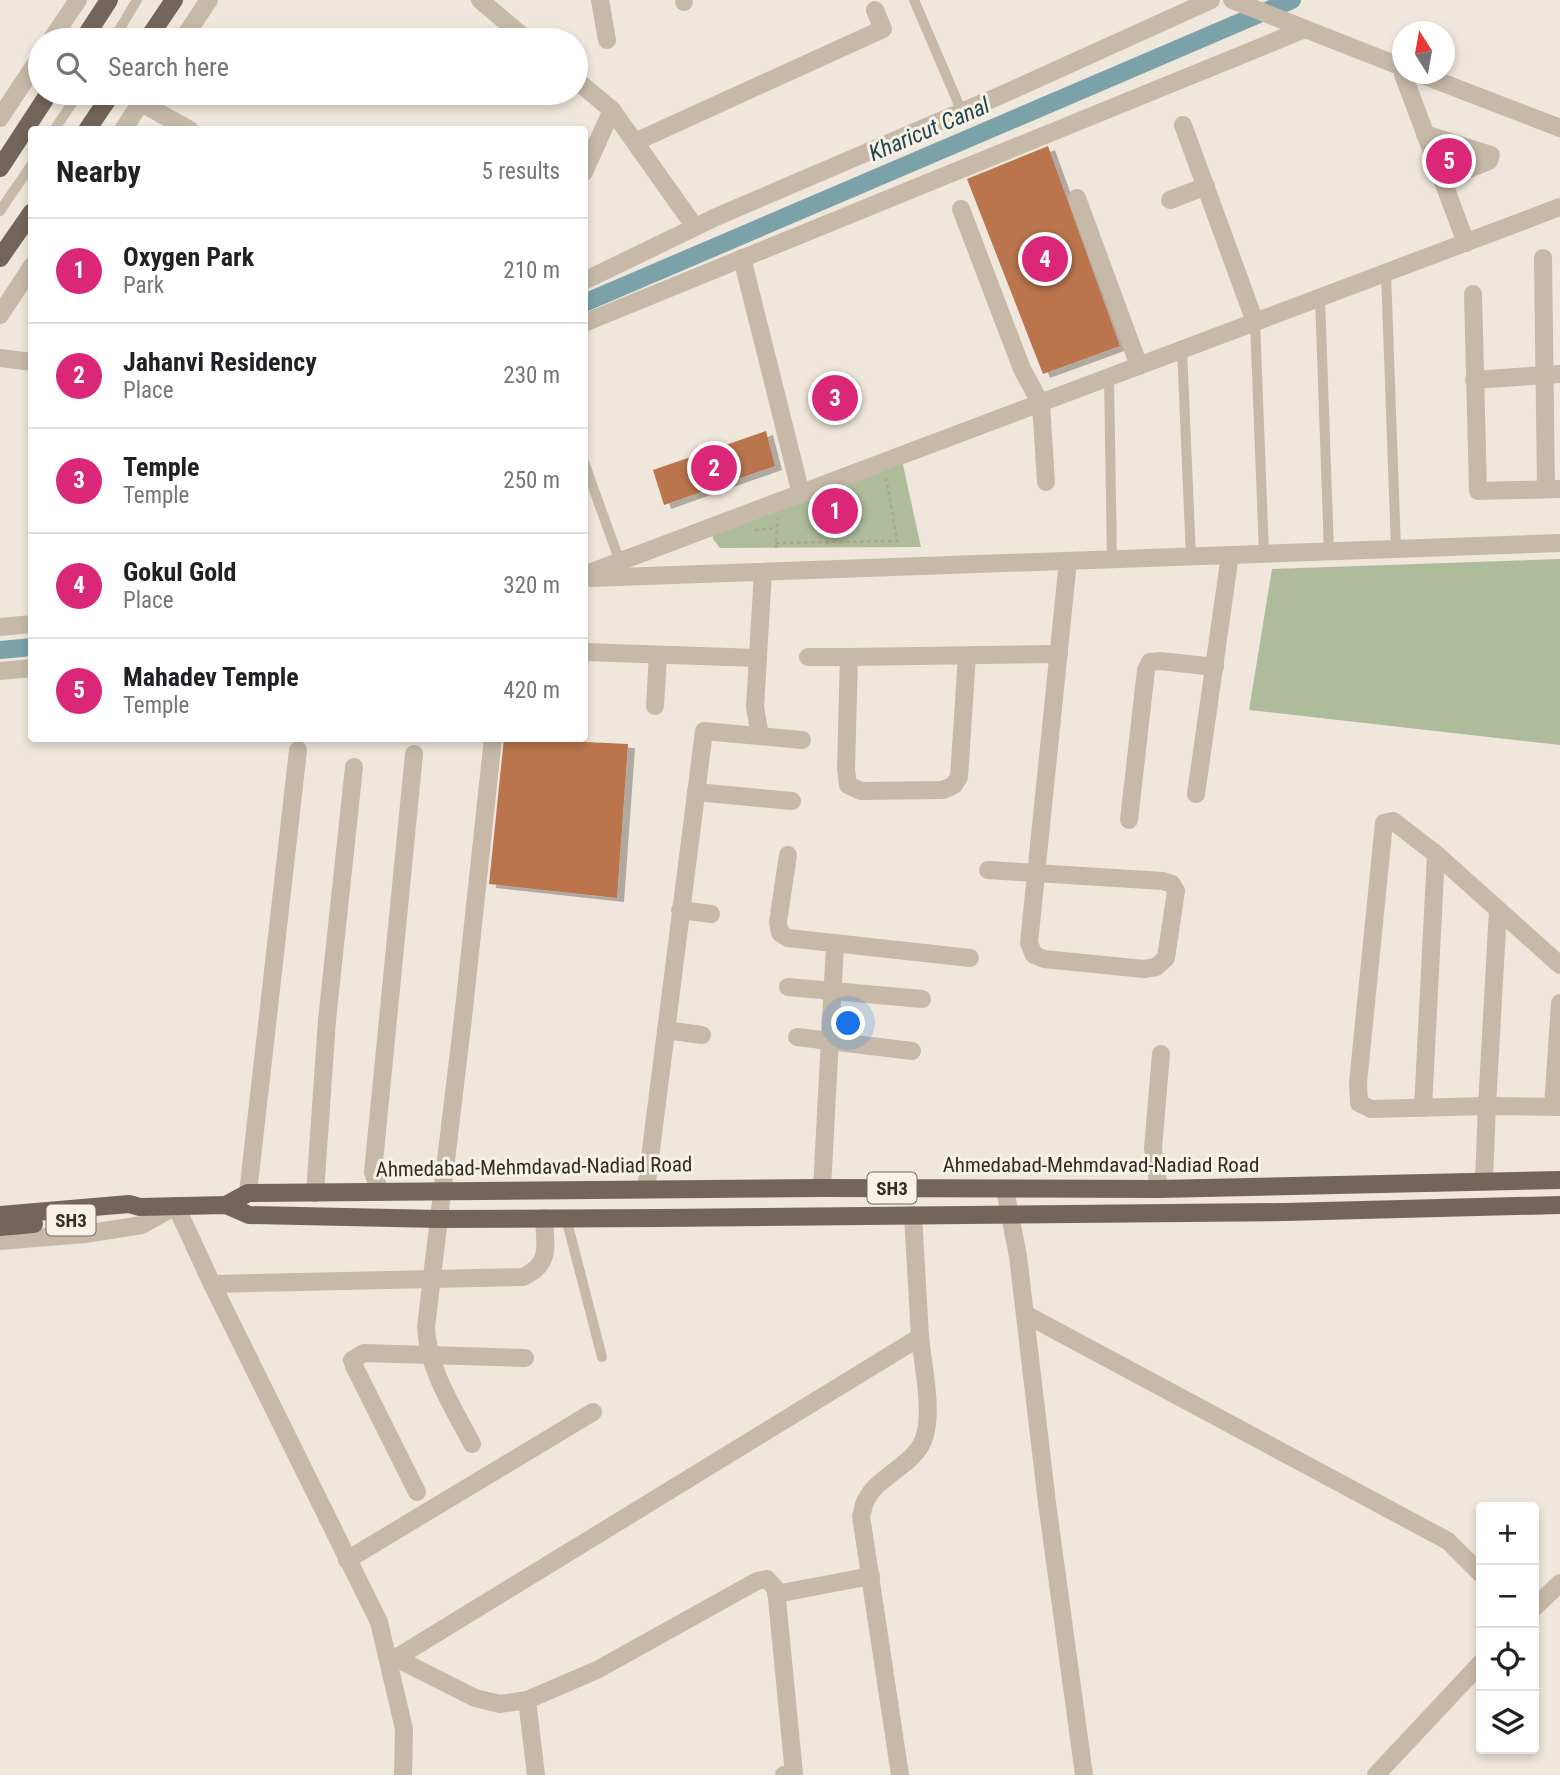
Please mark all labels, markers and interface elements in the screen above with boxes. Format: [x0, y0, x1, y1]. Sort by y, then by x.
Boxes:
north arrow [1392, 21, 1455, 84]
search box [28, 28, 588, 105]
icon: search [52, 48, 90, 86]
text: Search here [108, 52, 229, 82]
water label: Kharicut Canal [865, 92, 994, 167]
pin: 5 [1426, 135, 1472, 187]
text: Nearby [56, 154, 141, 189]
text: 5 results [482, 158, 560, 185]
pin: 4 [1022, 233, 1068, 285]
text: Oxygen Park [123, 242, 254, 272]
text: 1 [73, 257, 85, 284]
text: 210 m [503, 257, 560, 284]
text: Park [123, 272, 164, 299]
text: Jahanvi Residency [123, 347, 317, 377]
text: 2 [73, 362, 85, 389]
text: 230 m [503, 362, 560, 389]
pin: 3 [812, 372, 858, 424]
text: Place [123, 377, 173, 404]
pin: 2 [691, 442, 737, 494]
text: Temple [123, 452, 200, 482]
text: 3 [73, 467, 85, 494]
text: 250 m [503, 467, 560, 494]
text: Temple [123, 482, 189, 509]
pin: 1 [812, 485, 858, 537]
text: Gokul Gold [123, 557, 237, 587]
text: 4 [73, 572, 85, 599]
text: 320 m [503, 572, 560, 599]
text: Place [123, 587, 173, 614]
text: Mahadev Temple [123, 662, 299, 692]
text: 5 [73, 677, 85, 704]
text: 420 m [503, 677, 560, 704]
text: Temple [123, 692, 189, 719]
your location [831, 1006, 865, 1040]
street label: Ahmedabad-Mehmdavad-Nadiad Road [375, 1152, 693, 1182]
street label: Ahmedabad-Mehmdavad-Nadiad Road [943, 1153, 1259, 1177]
road number: SH3 [868, 1172, 917, 1204]
road number: SH3 [46, 1204, 96, 1236]
map controls [1476, 1502, 1539, 1754]
button: + [1476, 1502, 1539, 1565]
button: − [1476, 1565, 1539, 1628]
button: locate [1476, 1628, 1539, 1691]
button: layers [1476, 1691, 1539, 1754]

